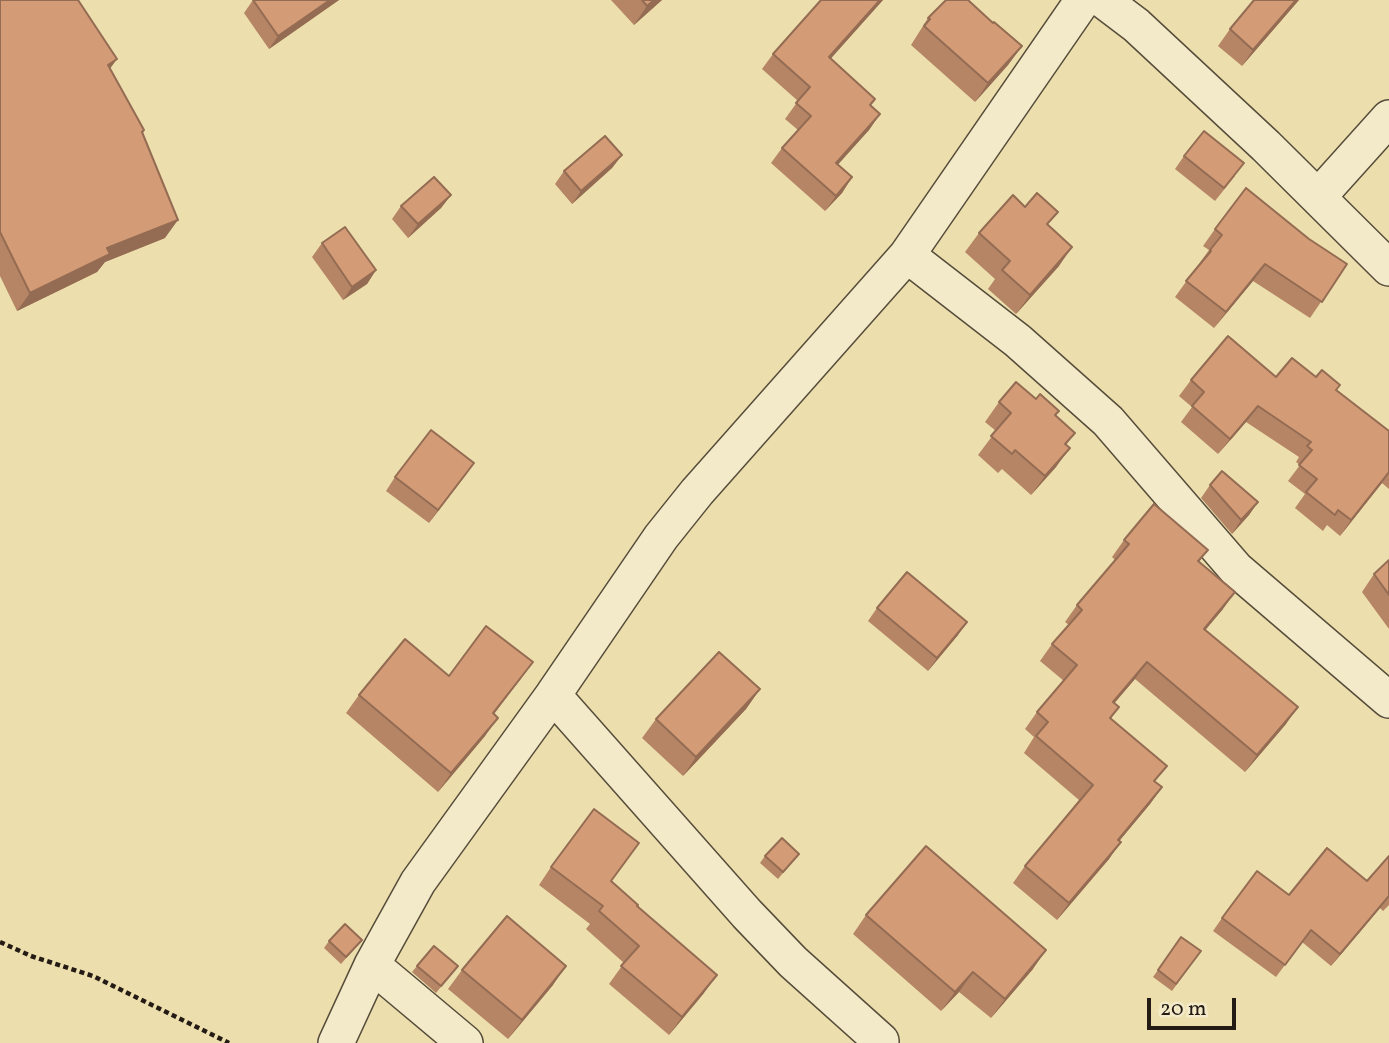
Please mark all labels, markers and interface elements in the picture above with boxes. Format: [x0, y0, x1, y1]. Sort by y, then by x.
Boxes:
scale bar [1151, 984, 1240, 1028]
text: 20 m [1160, 995, 1206, 1024]

